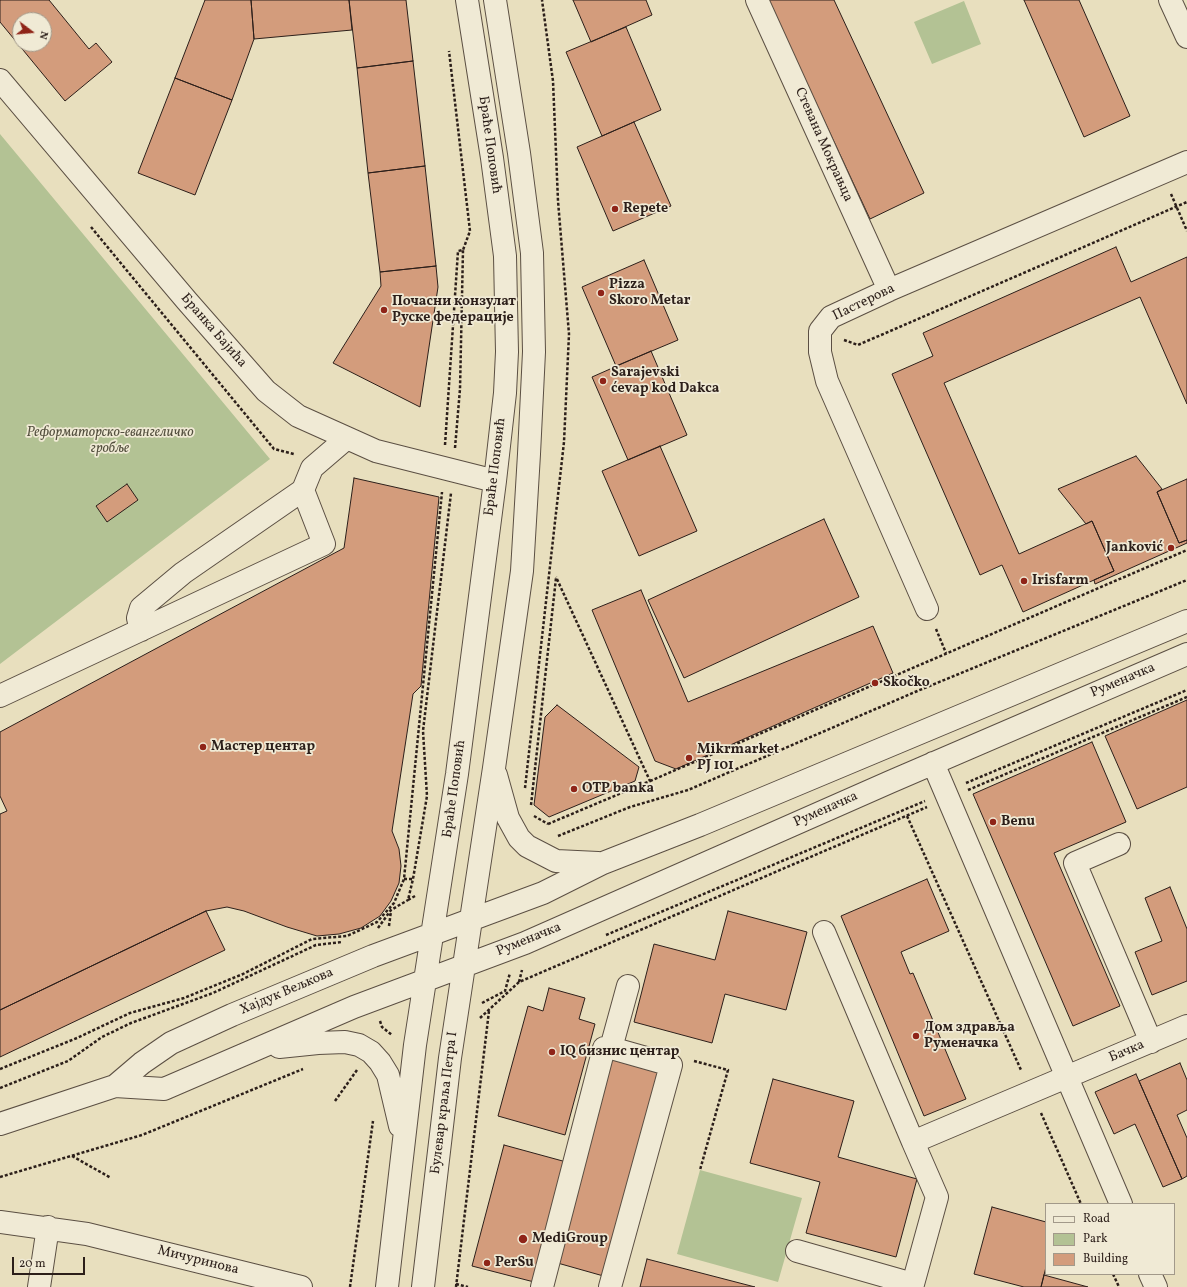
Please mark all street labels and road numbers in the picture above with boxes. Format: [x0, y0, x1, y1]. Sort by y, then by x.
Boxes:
street label: Стевана Мокрањца [790, 85, 856, 205]
street label: Браће Поповић [474, 95, 504, 195]
street label: Пастерова [830, 281, 898, 325]
street label: Бранка Бајића [176, 290, 250, 372]
street label: Браће Поповић [482, 417, 510, 517]
street label: Руменачка [1088, 660, 1158, 702]
street label: Браће Поповић [440, 739, 470, 839]
street label: Руменачка [791, 788, 861, 832]
street label: Руменачка [494, 919, 564, 961]
street label: Хајдук Вељкова [238, 965, 336, 1019]
street label: Булевар краља Петра I [428, 1031, 462, 1175]
street label: Бачка [1107, 1037, 1147, 1067]
street label: Мичуринова [156, 1243, 240, 1279]

